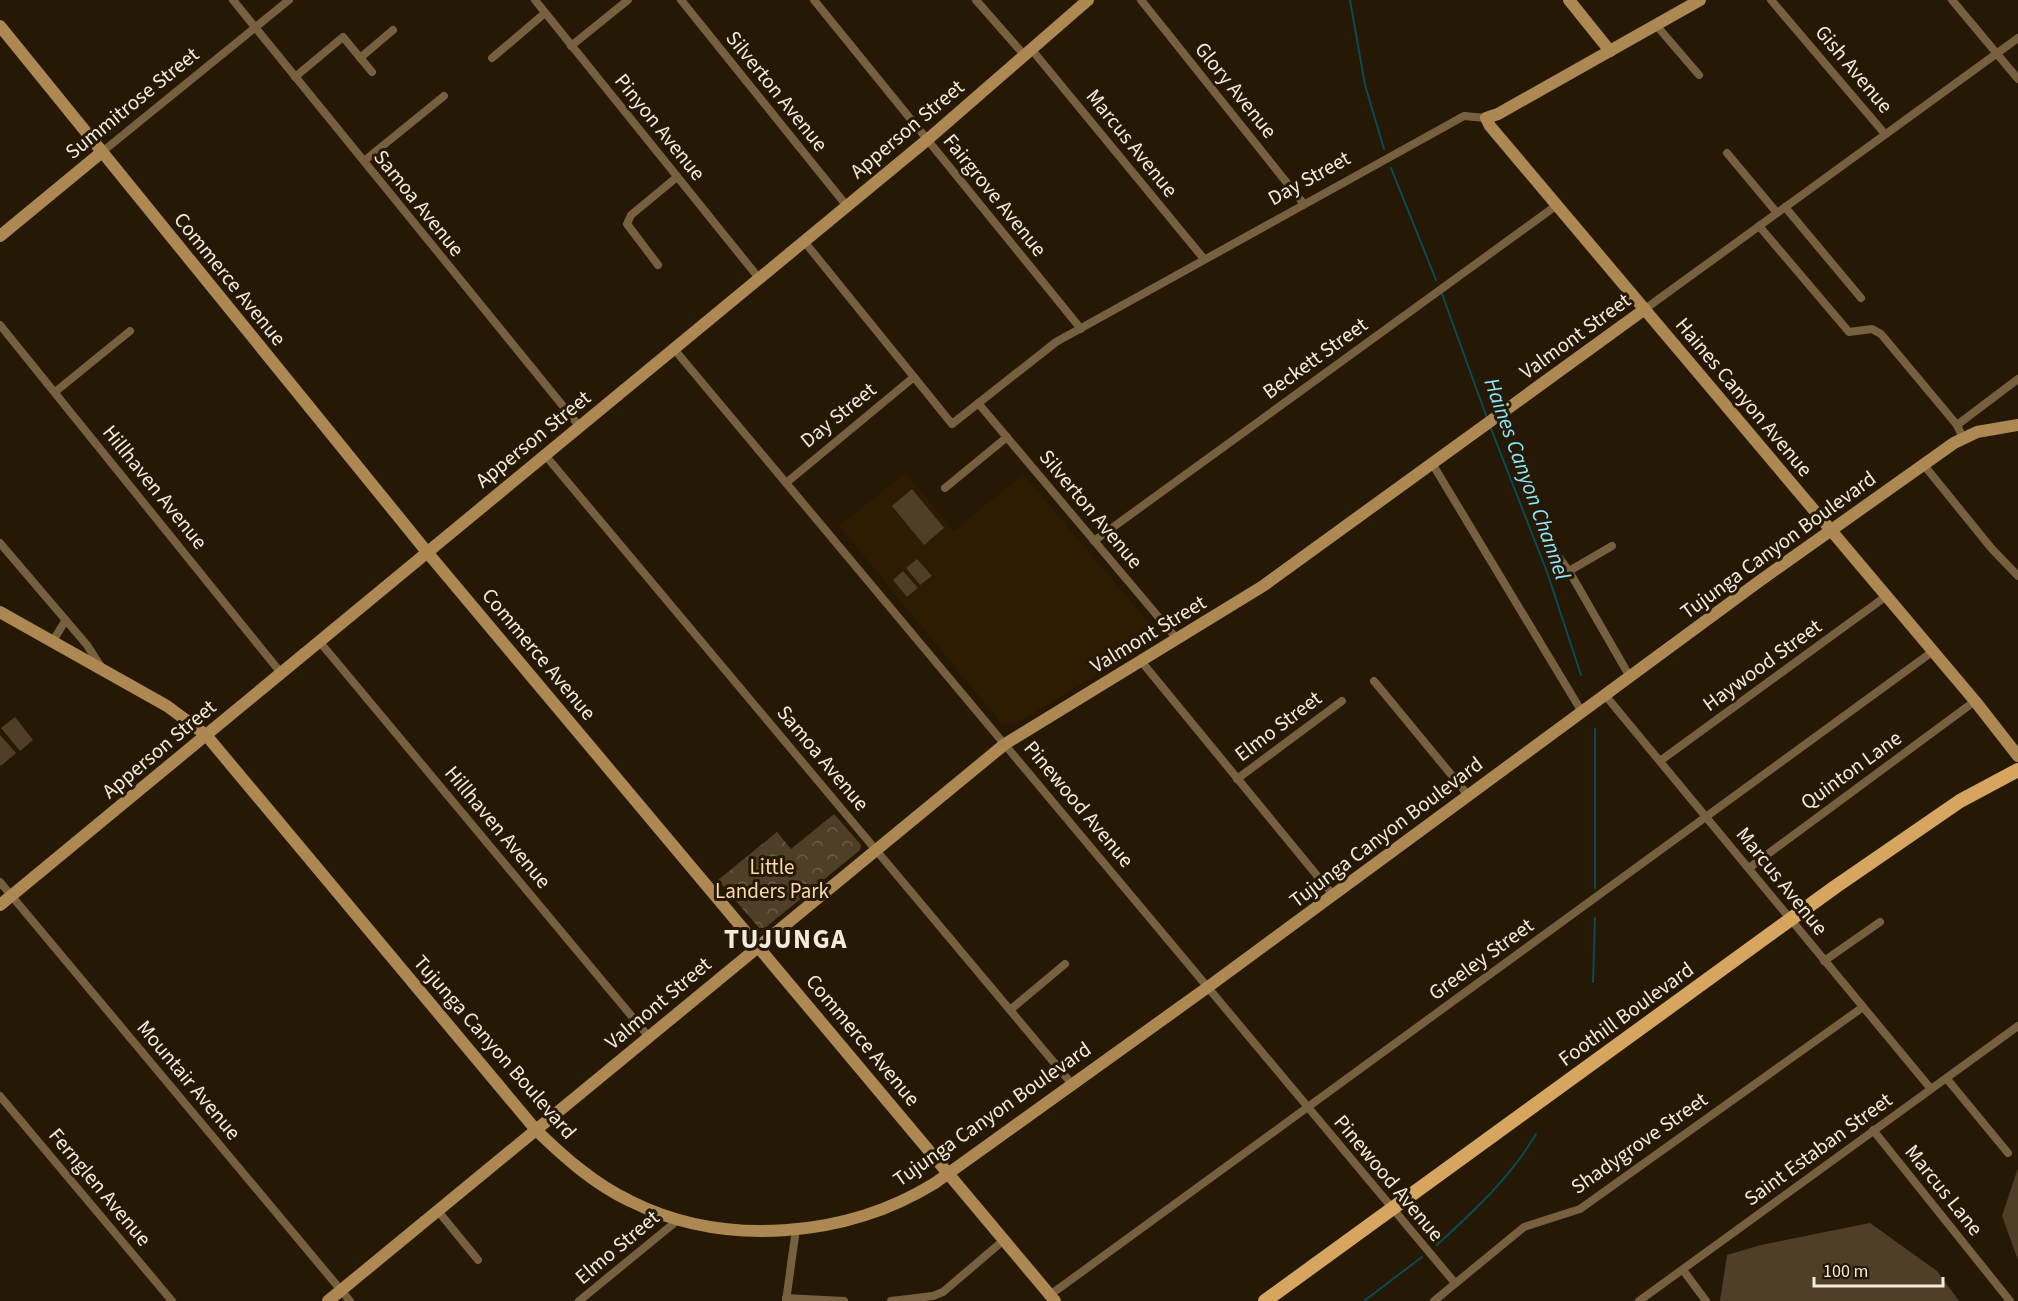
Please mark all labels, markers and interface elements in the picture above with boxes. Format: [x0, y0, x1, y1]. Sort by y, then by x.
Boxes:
street label: Gish Avenue [1808, 18, 1900, 120]
street label: Silverton Avenue [719, 24, 835, 158]
street label: Glory Avenue [1188, 35, 1284, 145]
street label: Summitrose Street [59, 40, 205, 166]
street label: Pinyon Avenue [607, 67, 713, 187]
street label: Apperson Street [843, 72, 971, 186]
street label: Marcus Avenue [1079, 82, 1185, 204]
street label: Fairgrove Avenue [936, 127, 1054, 263]
street label: Samoa Avenue [366, 143, 472, 263]
street label: Day Street [1262, 143, 1356, 213]
street label: Commerce Avenue [167, 206, 293, 352]
street label: Valmont Street [1513, 286, 1637, 386]
street label: Beckett Street [1256, 310, 1374, 406]
street label: Haines Canyon Avenue [1668, 311, 1820, 483]
water label: Haines Canyon Channel [1476, 373, 1579, 585]
street label: Day Street [794, 375, 882, 455]
street label: Apperson Street [469, 383, 597, 495]
street label: Hillhaven Avenue [95, 418, 215, 556]
street label: Silverton Avenue [1032, 443, 1150, 575]
street label: Tujunga Canyon Boulevard [1674, 464, 1882, 626]
street label: Commerce Avenue [475, 581, 603, 727]
street label: Valmont Street [1084, 588, 1212, 680]
street label: Haywood Street [1696, 612, 1828, 718]
street label: Elmo Street [1228, 683, 1328, 769]
street label: Apperson Street [95, 692, 223, 806]
street label: Samoa Avenue [770, 699, 876, 817]
street label: Quinton Lane [1794, 723, 1908, 817]
street label: Pinewood Avenue [1017, 734, 1141, 874]
street label: Tujunga Canyon Boulevard [1283, 749, 1489, 915]
street label: Hillhaven Avenue [438, 759, 558, 895]
street label: Marcus Avenue [1729, 820, 1835, 942]
park label: Little Landers Park [715, 852, 830, 906]
street label: Greeley Street [1422, 911, 1540, 1007]
district label: TUJUNGA [724, 920, 848, 959]
street label: Tujunga Canyon Boulevard [406, 948, 584, 1146]
street label: Valmont Street [598, 950, 718, 1056]
street label: Foothill Boulevard [1552, 955, 1700, 1073]
street label: Commerce Avenue [799, 967, 927, 1113]
street label: Mountair Avenue [130, 1014, 248, 1146]
street label: Tujunga Canyon Boulevard [887, 1034, 1097, 1194]
street label: Shadygrove Street [1565, 1085, 1713, 1201]
street label: Saint Estaban Street [1738, 1085, 1898, 1213]
street label: Pinewood Avenue [1327, 1108, 1451, 1248]
street label: Fernglen Avenue [42, 1121, 158, 1253]
street label: Marcus Lane [1898, 1138, 1990, 1242]
street label: Elmo Street [568, 1203, 666, 1291]
scale bar [1814, 1250, 1943, 1288]
text: 100 m [1823, 1259, 1868, 1284]

